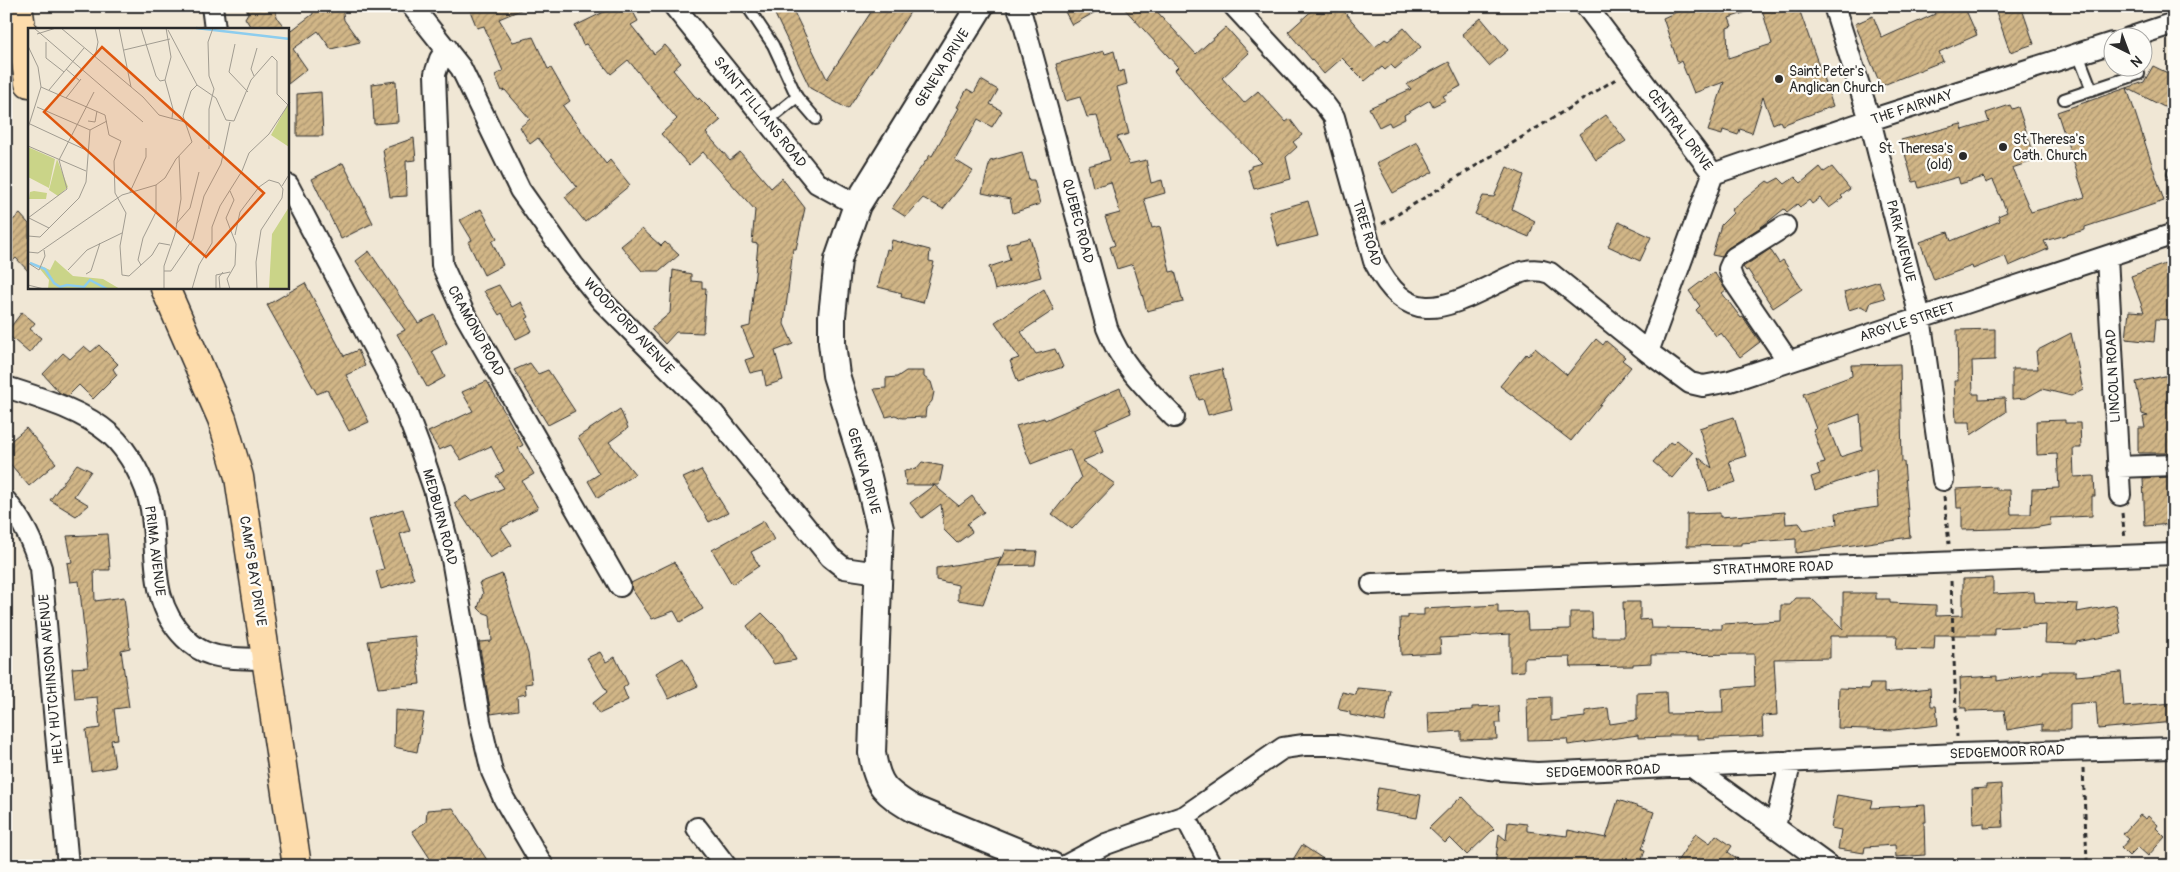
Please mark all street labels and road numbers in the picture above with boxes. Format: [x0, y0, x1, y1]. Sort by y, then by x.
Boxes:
street label: GENEVA DRIVE [911, 26, 973, 110]
street label: SAINT FILLIANS ROAD [710, 53, 810, 171]
street label: CENTRAL DRIVE [1644, 86, 1716, 174]
street label: THE FAIRWAY [1869, 86, 1955, 128]
street label: QUEBEC ROAD [1059, 177, 1098, 265]
street label: TREE ROAD [1349, 198, 1385, 268]
street label: PARK AVENUE [1883, 198, 1919, 284]
street label: WOODFORD AVENUE [580, 274, 678, 378]
street label: CRAMOND ROAD [444, 283, 508, 379]
street label: ARGYLE STREET [1857, 299, 1957, 345]
street label: LINCOLN ROAD [2102, 329, 2124, 423]
street label: GENEVA DRIVE [843, 426, 885, 516]
street label: MEDBURN ROAD [419, 467, 461, 567]
street label: PRIMA AVENUE [141, 505, 169, 597]
street label: CAMPS BAY DRIVE [236, 515, 270, 627]
street label: STRATHMORE ROAD [1712, 557, 1834, 579]
street label: HELY HUTCHINSON AVENUE [35, 593, 67, 765]
street label: SEDGEMOOR ROAD [1949, 741, 2065, 762]
street label: SEDGEMOOR ROAD [1545, 760, 1661, 781]

